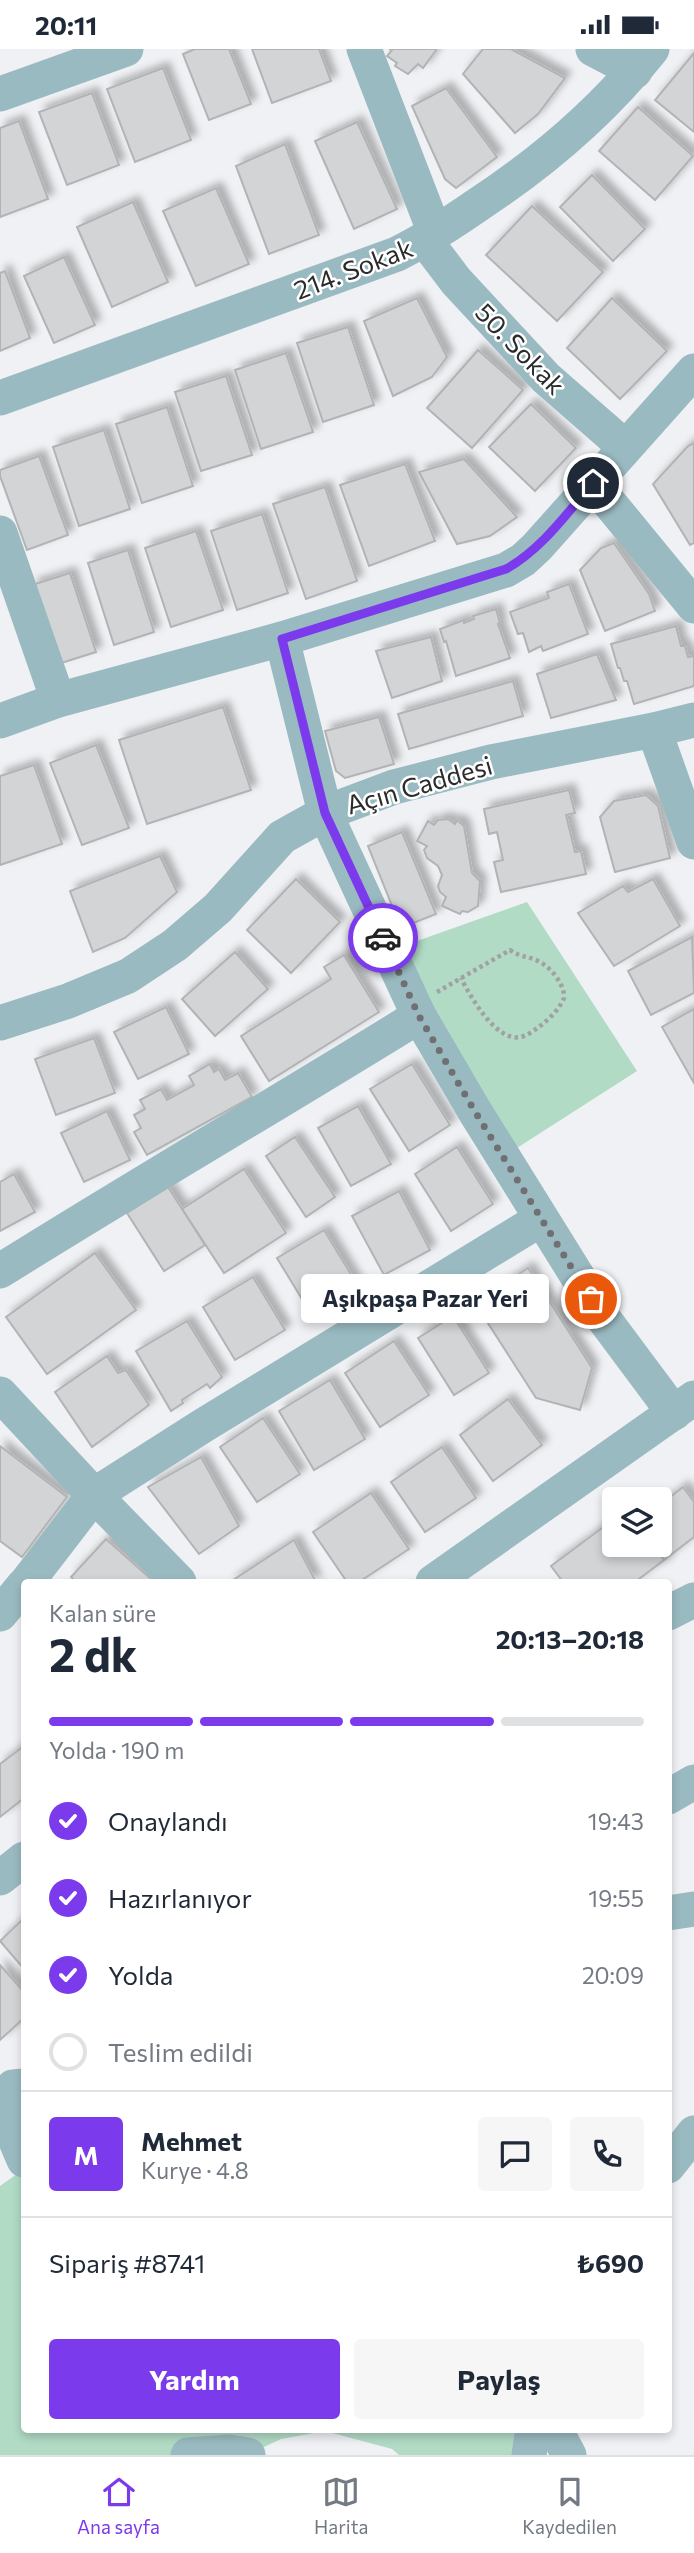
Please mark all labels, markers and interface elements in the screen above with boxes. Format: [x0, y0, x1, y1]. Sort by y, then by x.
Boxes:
text: 20:11 [35, 9, 97, 40]
street label: 214. Sokak [289, 231, 417, 305]
street label: 50. Sokak [470, 296, 572, 400]
pin [563, 453, 623, 513]
icon: home [574, 464, 612, 502]
street label: Açın Caddesi [342, 748, 496, 820]
courier [348, 903, 418, 973]
icon: car [364, 919, 402, 957]
pin [561, 1269, 621, 1329]
callout: Aşıkpaşa Pazar Yeri [300, 1275, 549, 1323]
icon: bag [572, 1280, 610, 1318]
text: Aşıkpaşa Pazar Yeri [322, 1284, 528, 1312]
map controls [602, 1487, 672, 1557]
button: layers [602, 1487, 672, 1557]
text: Kalan süre [49, 1599, 156, 1627]
text: 20:13–20:18 [496, 1623, 644, 1654]
text: 2 dk [49, 1625, 137, 1681]
text: Yolda · 190 m [49, 1736, 184, 1764]
icon: check [49, 1802, 87, 1840]
text: Onaylandı [108, 1805, 228, 1836]
text: 19:43 [588, 1807, 644, 1835]
icon: check [49, 1879, 87, 1917]
text: Hazırlanıyor [108, 1882, 252, 1913]
text: 19:55 [588, 1884, 644, 1912]
icon: check [49, 1956, 87, 1994]
text: Yolda [108, 1959, 173, 1990]
text: 20:09 [582, 1961, 644, 1989]
text: Teslim edildi [108, 2036, 253, 2067]
button: chat [478, 2117, 552, 2191]
button: phone [570, 2117, 644, 2191]
text: Mehmet [141, 2125, 242, 2156]
text: M [73, 2139, 99, 2170]
text: Kurye · 4.8 [141, 2156, 249, 2184]
text: Sipariş #8741 [49, 2247, 205, 2278]
text: ₺690 [576, 2247, 644, 2278]
button: Yardım [49, 2339, 340, 2419]
button: Paylaş [354, 2339, 644, 2419]
tab: Ana sayfa [77, 2473, 160, 2538]
tab: Harita [314, 2473, 368, 2538]
tab: Kaydedilen [522, 2473, 617, 2538]

